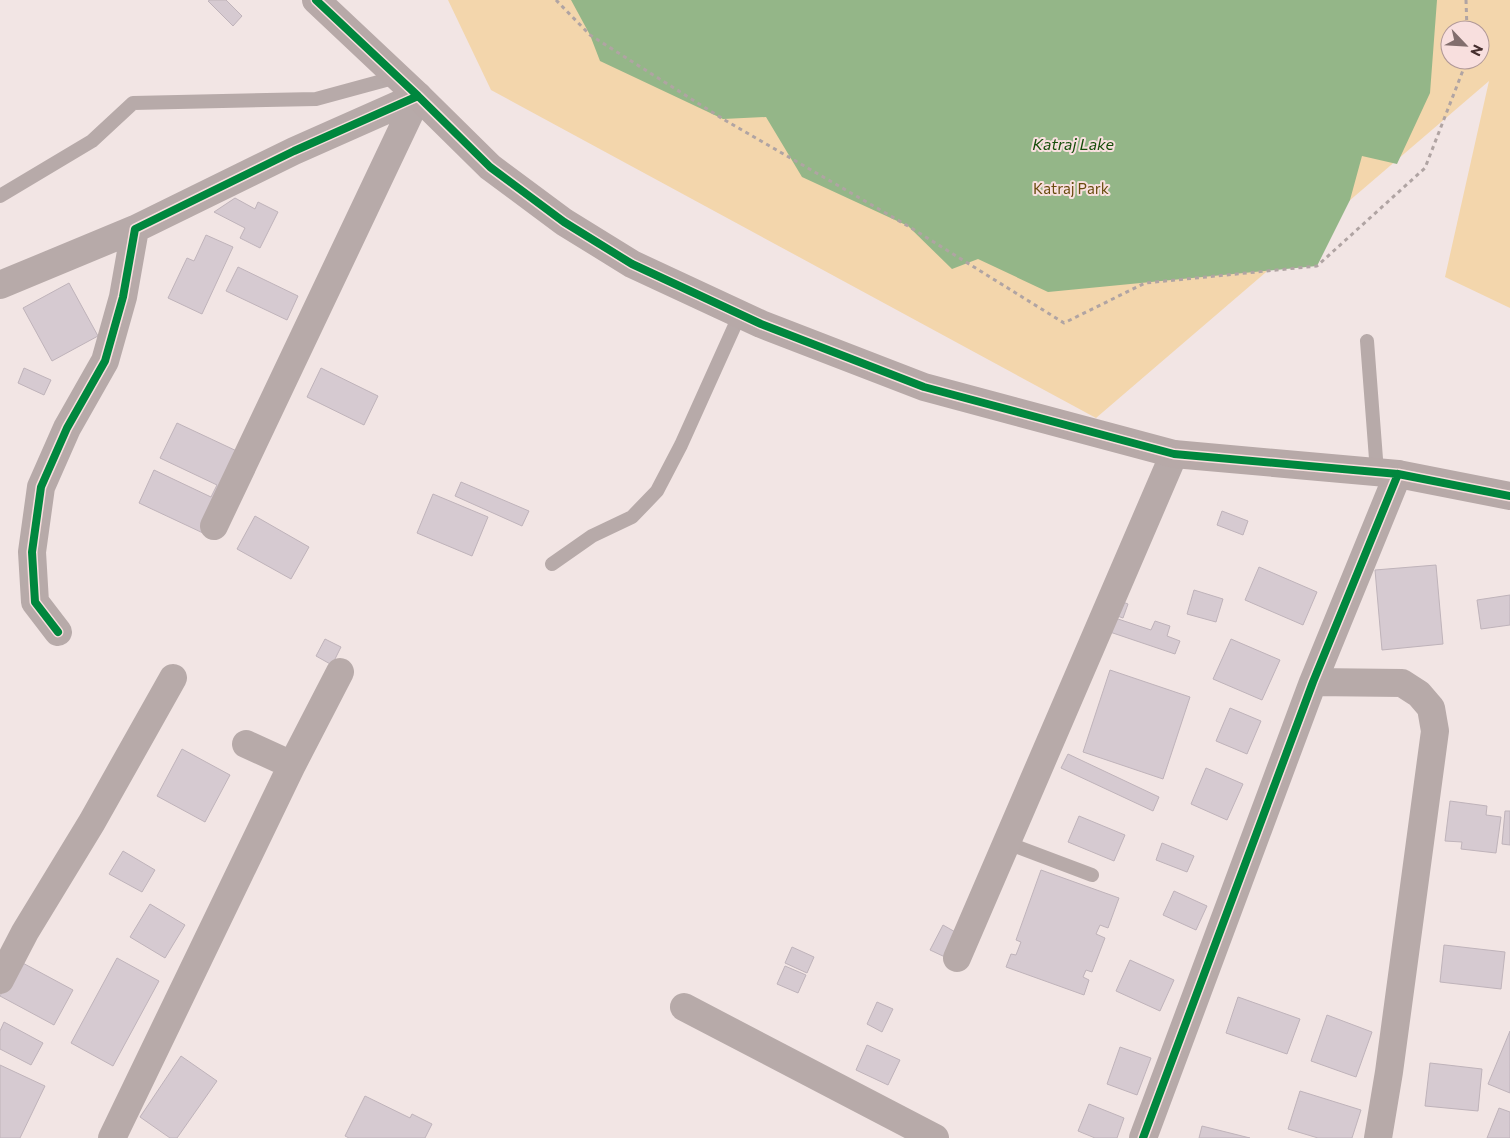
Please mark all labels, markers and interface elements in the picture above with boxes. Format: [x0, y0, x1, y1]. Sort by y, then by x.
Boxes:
north arrow [1440, 20, 1490, 70]
text: N [1467, 42, 1487, 59]
water label: Katraj Lake [1032, 134, 1114, 153]
park label: Katraj Park [1033, 179, 1109, 197]

